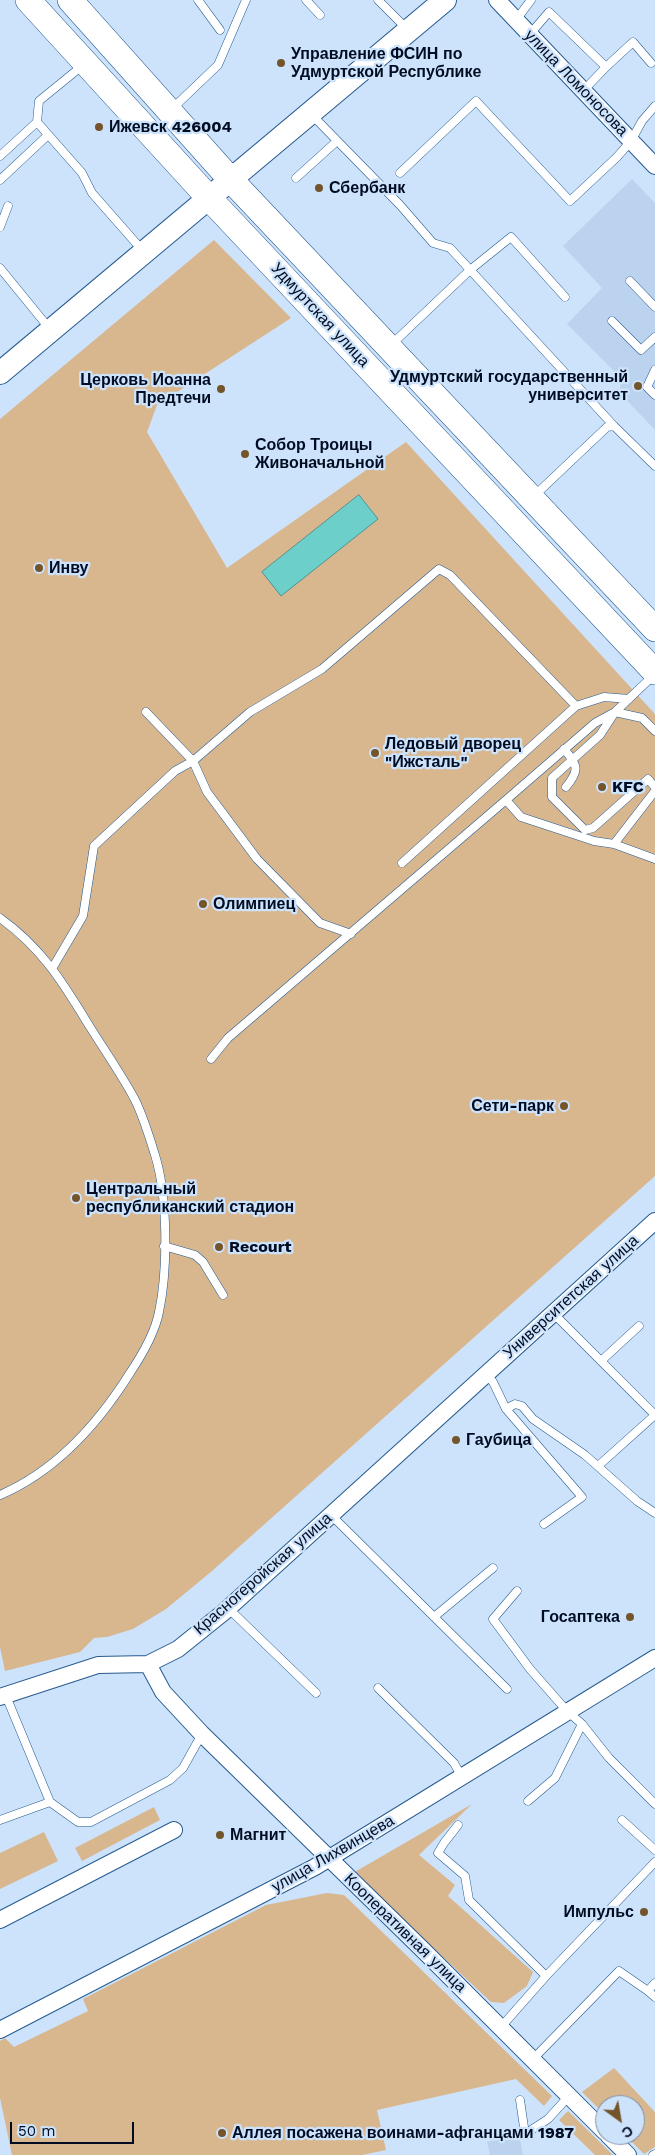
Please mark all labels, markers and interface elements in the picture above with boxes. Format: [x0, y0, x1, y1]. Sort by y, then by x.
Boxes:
street label: улица Ломоносова [520, 26, 632, 140]
place label: Управление ФСИН по Удмуртской Республике [291, 44, 481, 82]
marker: Управление ФСИН по Удмуртской Республике [275, 57, 287, 69]
place label: Ижевск 426004 [109, 117, 232, 137]
marker: Ижевск 426004 [93, 121, 105, 133]
place label: Сбербанк [329, 178, 405, 198]
marker: Сбербанк [313, 182, 325, 194]
street label: Удмуртская улица [267, 259, 373, 371]
place label: Удмуртский государственный университет [390, 367, 628, 405]
place label: Церковь Иоанна Предтечи [80, 370, 211, 408]
marker: Удмуртский государственный университет [632, 380, 644, 392]
marker: Церковь Иоанна Предтечи [215, 383, 227, 395]
place label: Собор Троицы Живоначальной [255, 435, 384, 473]
marker: Собор Троицы Живоначальной [239, 448, 251, 460]
place label: Инву [49, 558, 89, 578]
marker: Инву [33, 562, 45, 574]
place label: Ледовый дворец "Ижсталь" [385, 734, 521, 772]
marker: Ледовый дворец "Ижсталь" [369, 747, 381, 759]
place label: KFC [612, 777, 644, 797]
marker: KFC [596, 781, 608, 793]
place label: Олимпиец [213, 894, 295, 914]
marker: Олимпиец [197, 898, 209, 910]
place label: Сети-парк [471, 1096, 554, 1116]
marker: Сети-парк [558, 1100, 570, 1112]
place label: Центральный республиканский стадион [86, 1179, 294, 1217]
marker: Центральный республиканский стадион [70, 1192, 82, 1204]
street label: Университетская улица [499, 1231, 643, 1363]
place label: Recourt [229, 1237, 291, 1257]
marker: Recourt [213, 1241, 225, 1253]
place label: Гаубица [466, 1430, 531, 1450]
marker: Гаубица [450, 1434, 462, 1446]
street label: Красногеройская улица [190, 1509, 336, 1639]
place label: Госаптека [541, 1607, 620, 1627]
marker: Госаптека [624, 1611, 636, 1623]
street label: улица Лихвинцева [268, 1811, 398, 1897]
place label: Магнит [230, 1825, 286, 1845]
marker: Магнит [214, 1829, 226, 1841]
street label: Кооперативная улица [340, 1870, 470, 1996]
place label: Импульс [563, 1902, 634, 1922]
marker: Импульс [638, 1906, 650, 1918]
north arrow [595, 2095, 645, 2145]
scale bar [12, 2112, 136, 2144]
text: 50 m [18, 2122, 55, 2140]
text: С [619, 2122, 636, 2141]
place label: Аллея посажена воинами-афганцами 1987 [232, 2123, 574, 2143]
marker: Аллея посажена воинами-афганцами 1987 [216, 2127, 228, 2139]

